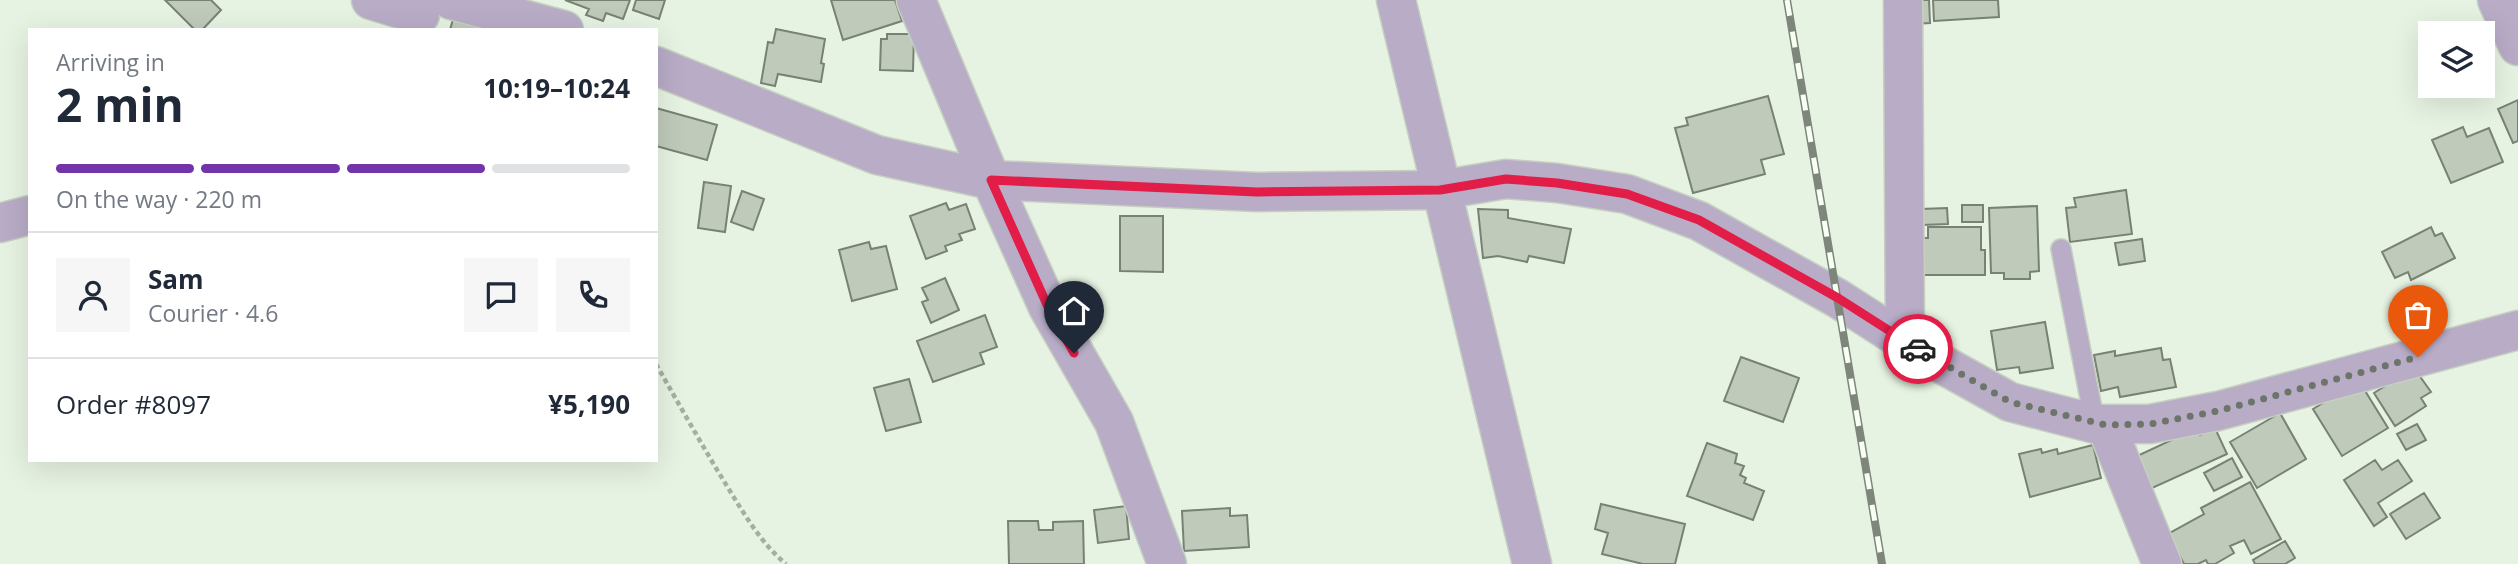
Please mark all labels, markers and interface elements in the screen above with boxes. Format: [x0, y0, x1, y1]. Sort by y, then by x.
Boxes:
map controls [2418, 21, 2495, 98]
button: layers [2418, 21, 2495, 98]
text: Arriving in [56, 46, 165, 78]
text: 10:19–10:24 [483, 70, 630, 106]
text: 2 min [56, 73, 184, 135]
text: On the way · 220 m [56, 183, 262, 215]
button: person [56, 258, 130, 332]
button: chat [464, 258, 538, 332]
button: phone [556, 258, 630, 332]
text: Sam [148, 261, 204, 297]
pin [1044, 281, 1104, 353]
pin [2388, 285, 2448, 357]
icon: home [1055, 292, 1093, 330]
icon: bag [2399, 296, 2437, 334]
text: Courier · 4.6 [148, 297, 278, 329]
courier [1883, 314, 1953, 384]
icon: car [1899, 330, 1937, 368]
text: Order #8097 [56, 386, 211, 422]
text: ¥5,190 [548, 386, 630, 422]

